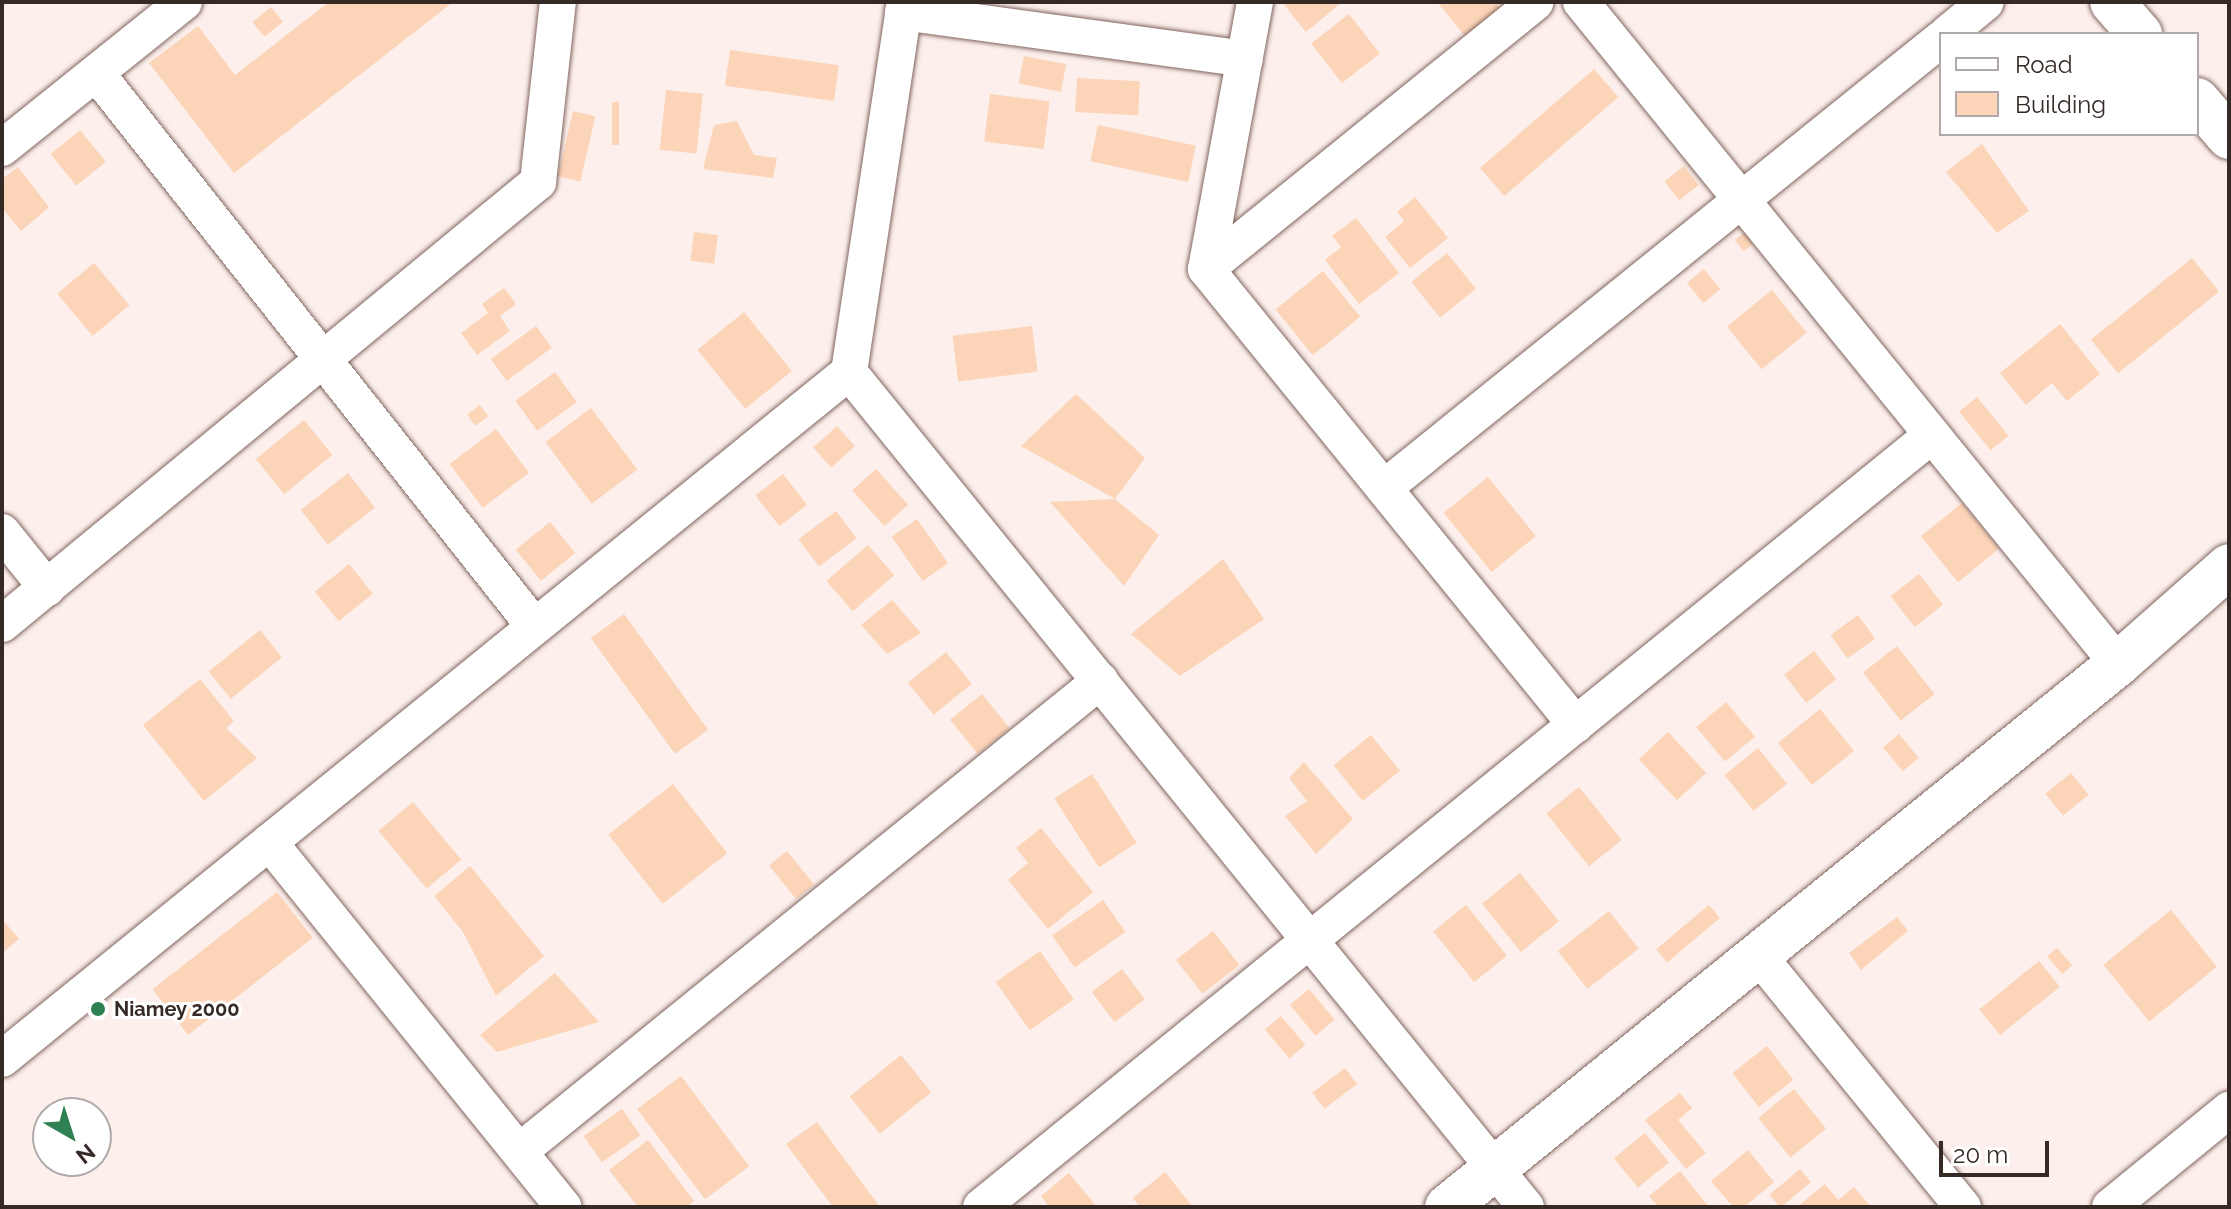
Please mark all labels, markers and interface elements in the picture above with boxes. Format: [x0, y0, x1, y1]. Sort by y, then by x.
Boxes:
legend [1939, 32, 2199, 136]
text: Road [2015, 50, 2073, 79]
text: Building [2015, 90, 2106, 119]
place label: Niamey 2000 [114, 997, 240, 1021]
marker: Niamey 2000 [89, 1000, 107, 1018]
north arrow [32, 1097, 112, 1177]
scale bar [1943, 1125, 2053, 1175]
text: N [71, 1139, 101, 1169]
text: 20 m [1953, 1140, 2008, 1169]

